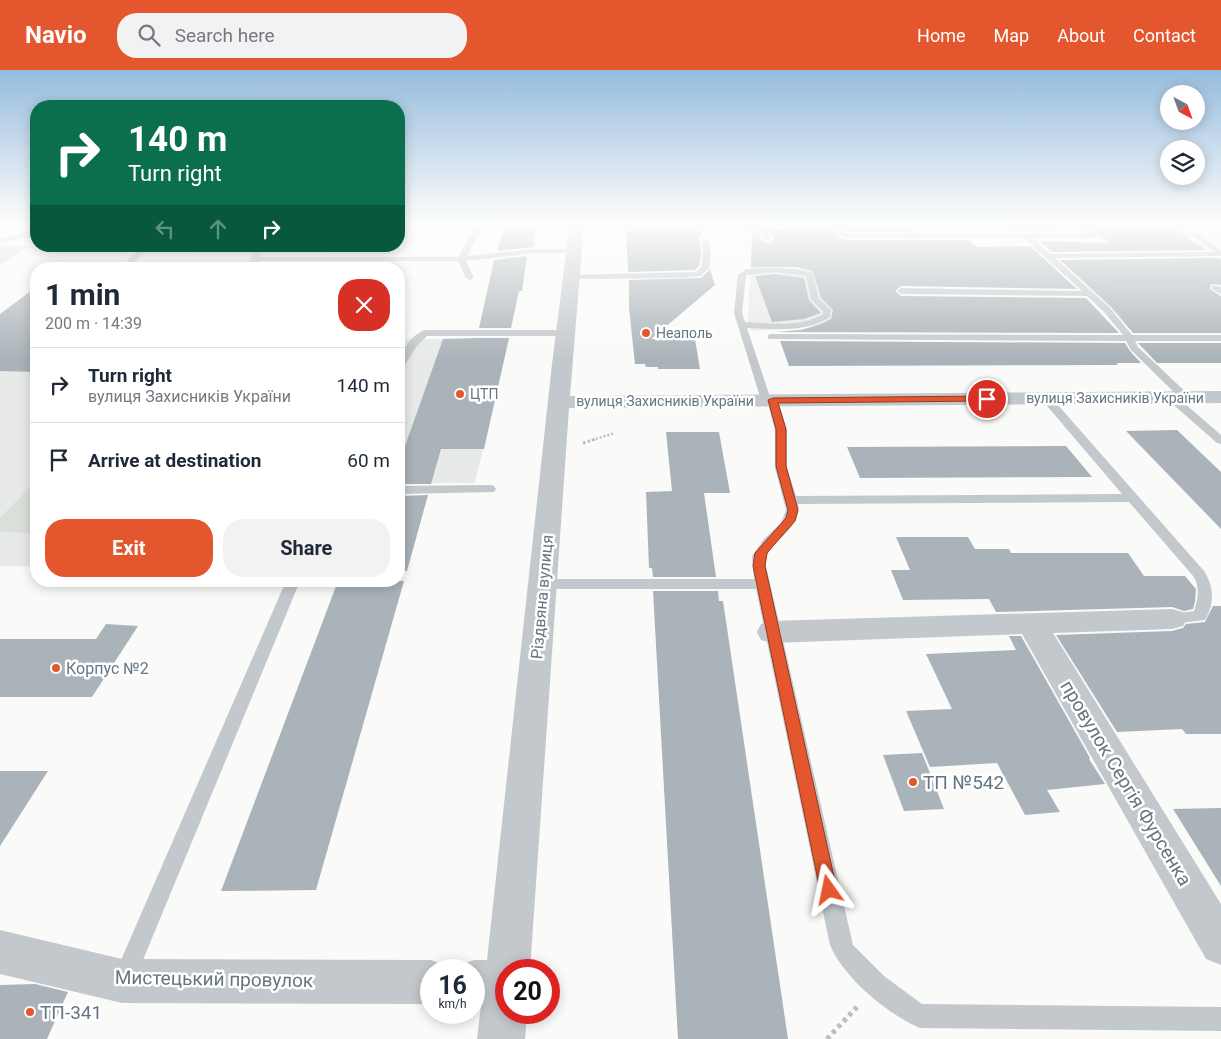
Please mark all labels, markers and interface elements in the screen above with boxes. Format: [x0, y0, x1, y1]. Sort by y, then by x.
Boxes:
search box [117, 13, 467, 58]
text: Navio [25, 21, 87, 49]
icon: search [135, 21, 163, 49]
text: Search here [175, 24, 275, 47]
text: Home [917, 25, 966, 46]
text: Map [994, 25, 1029, 46]
text: About [1057, 25, 1105, 46]
text: Contact [1133, 25, 1196, 46]
north arrow [1160, 85, 1205, 130]
map controls [1160, 85, 1205, 185]
text: 140 m [128, 119, 227, 160]
icon: right [45, 120, 110, 185]
button: layers [1160, 140, 1205, 185]
text: Turn right [128, 161, 222, 186]
icon: left [151, 215, 179, 243]
icon: ahead [204, 215, 232, 243]
icon: right [257, 215, 285, 243]
text: 1 min [45, 277, 120, 312]
button: close [338, 279, 390, 331]
text: 200 m · 14:39 [45, 314, 142, 333]
place label: Неаполь [656, 325, 713, 341]
marker: Неаполь [640, 327, 652, 339]
text: Turn right [88, 364, 172, 387]
icon: right [45, 371, 73, 399]
text: 140 m [337, 374, 390, 397]
pin [966, 378, 1008, 420]
icon: arrive [973, 385, 1001, 413]
place label: ЦТП [470, 386, 498, 402]
text: вулиця Захисників України [88, 387, 291, 406]
marker: ЦТП [454, 388, 466, 400]
street label: вулиця Захисників України [1026, 390, 1204, 406]
street label: вулиця Захисників України [576, 393, 754, 409]
icon: arrive [45, 446, 73, 474]
text: Arrive at destination [88, 449, 261, 472]
text: 60 m [347, 449, 390, 472]
button: Exit [45, 519, 213, 577]
button: Share [223, 519, 390, 577]
street label: Різдвяна вулиця [527, 534, 557, 660]
place label: Корпус №2 [66, 659, 149, 678]
marker: Корпус №2 [50, 662, 62, 674]
street label: провулок Сергія Фурсенка [1056, 676, 1196, 890]
place label: ТП №542 [923, 771, 1004, 794]
marker: ТП №542 [907, 776, 919, 788]
position arrow [802, 863, 854, 915]
speed limit sign: 20 [495, 959, 560, 1024]
street label: Мистецький провулок [115, 966, 314, 992]
text: 16 [438, 971, 467, 1000]
text: km/h [438, 997, 467, 1011]
place label: ТП-341 [40, 1001, 102, 1024]
marker: ТП-341 [24, 1006, 36, 1018]

